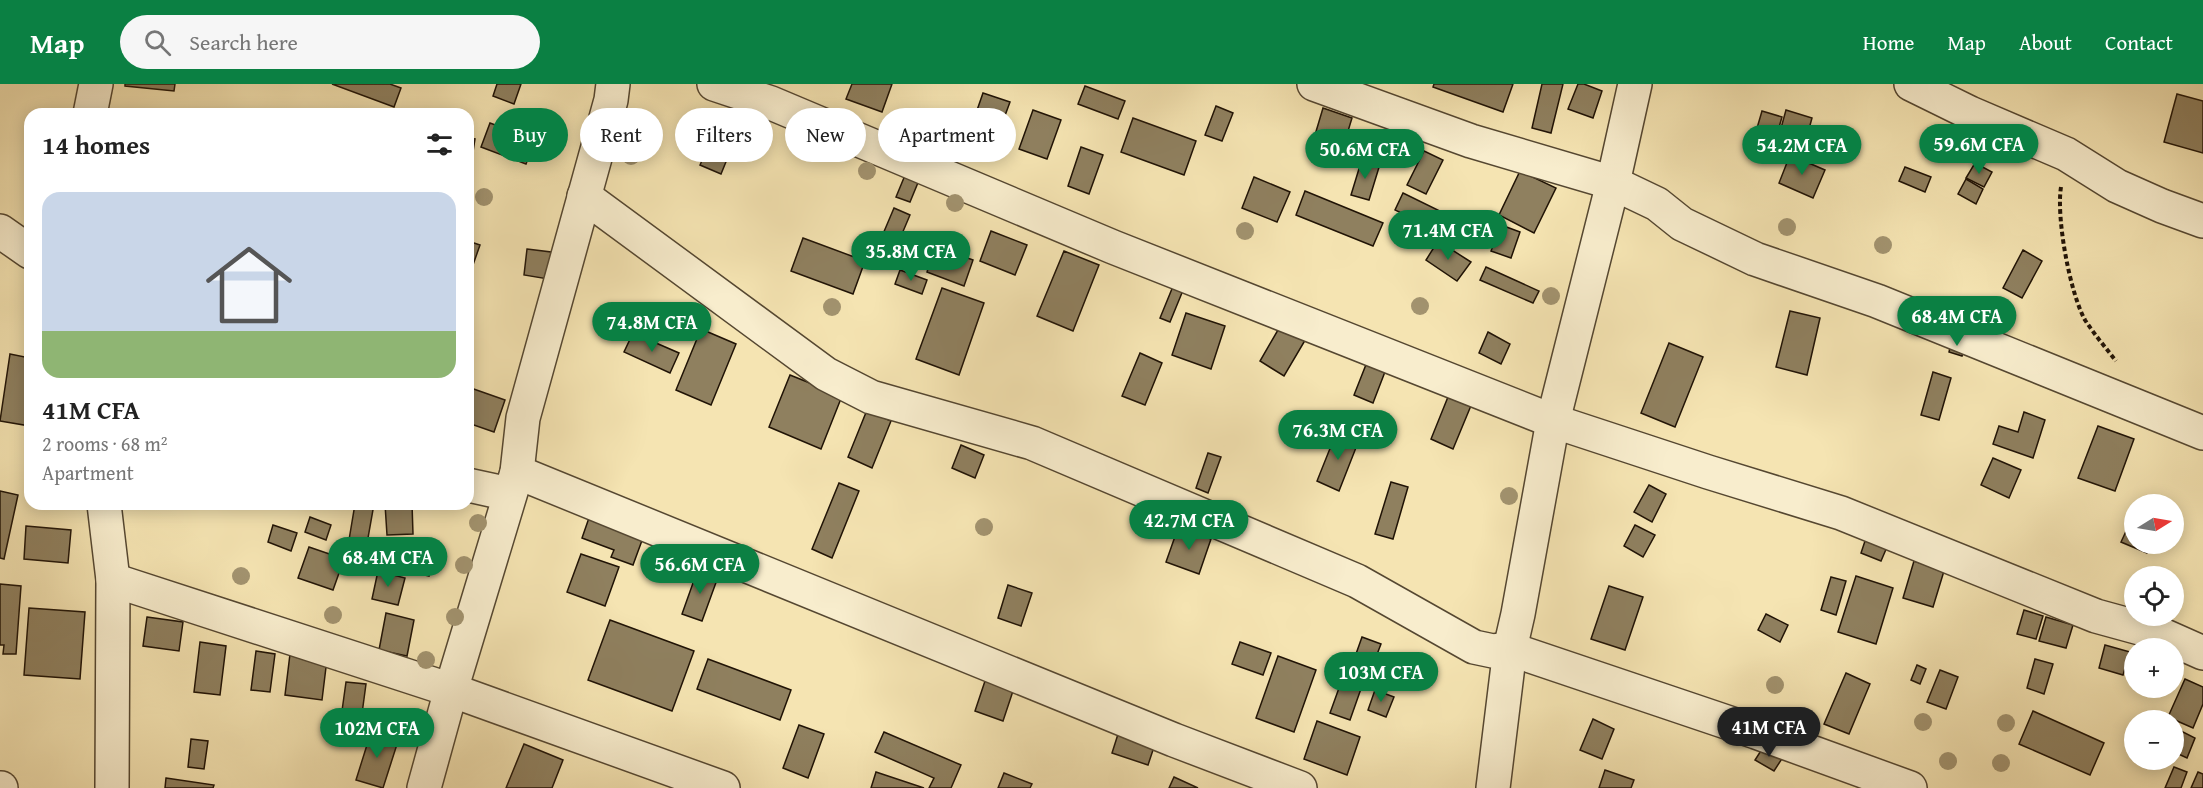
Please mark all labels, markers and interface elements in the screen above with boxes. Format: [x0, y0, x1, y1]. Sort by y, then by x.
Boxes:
search box [120, 15, 540, 69]
text: Map [30, 22, 84, 63]
icon: search [141, 26, 174, 59]
text: Search here [189, 26, 298, 58]
text: Home [1863, 27, 1914, 58]
text: Map [1947, 27, 1986, 58]
text: About [2019, 27, 2072, 58]
text: Contact [2105, 27, 2173, 58]
chip: Buy [492, 108, 568, 162]
chip: Rent [580, 108, 663, 162]
chip: Filters [675, 108, 773, 162]
chip: New [785, 108, 866, 162]
chip: Apartment [878, 108, 1016, 162]
pin: 59.6M CFA [1910, 124, 2048, 175]
text: 14 homes [42, 125, 150, 164]
pin: 54.2M CFA [1733, 125, 1871, 176]
icon: filters [423, 128, 456, 161]
pin: 50.6M CFA [1296, 129, 1434, 180]
text: 59.6M CFA [1933, 129, 2025, 158]
text: 54.2M CFA [1756, 130, 1848, 159]
text: 50.6M CFA [1319, 134, 1411, 163]
pin: 71.4M CFA [1379, 210, 1517, 261]
text: 71.4M CFA [1402, 215, 1494, 244]
icon: home [195, 231, 303, 339]
pin: 35.8M CFA [842, 231, 980, 282]
text: 35.8M CFA [865, 236, 957, 265]
pin: 68.4M CFA [1888, 296, 2026, 347]
text: 68.4M CFA [1911, 301, 2003, 330]
pin: 74.8M CFA [583, 302, 721, 353]
text: 74.8M CFA [606, 307, 698, 336]
text: 41M CFA [42, 390, 140, 429]
pin: 76.3M CFA [1269, 410, 1407, 461]
text: 76.3M CFA [1292, 415, 1384, 444]
text: 2 rooms · 68 m² [42, 429, 168, 458]
text: Apartment [42, 458, 134, 487]
north arrow [2124, 494, 2184, 554]
map controls [2124, 494, 2184, 770]
pin: 42.7M CFA [1120, 500, 1258, 551]
text: 42.7M CFA [1143, 505, 1235, 534]
pin: 68.4M CFA [319, 537, 457, 588]
text: 68.4M CFA [342, 542, 434, 571]
pin: 56.6M CFA [631, 544, 769, 595]
text: 56.6M CFA [654, 549, 746, 578]
button: locate [2124, 566, 2184, 626]
button: + [2124, 638, 2184, 698]
pin: 103M CFA [1319, 652, 1443, 703]
text: 103M CFA [1338, 657, 1424, 686]
pin: 41M CFA [1714, 707, 1824, 758]
pin: 102M CFA [315, 708, 439, 759]
button: − [2124, 710, 2184, 770]
text: 41M CFA [1731, 712, 1807, 741]
text: 102M CFA [334, 713, 420, 742]

